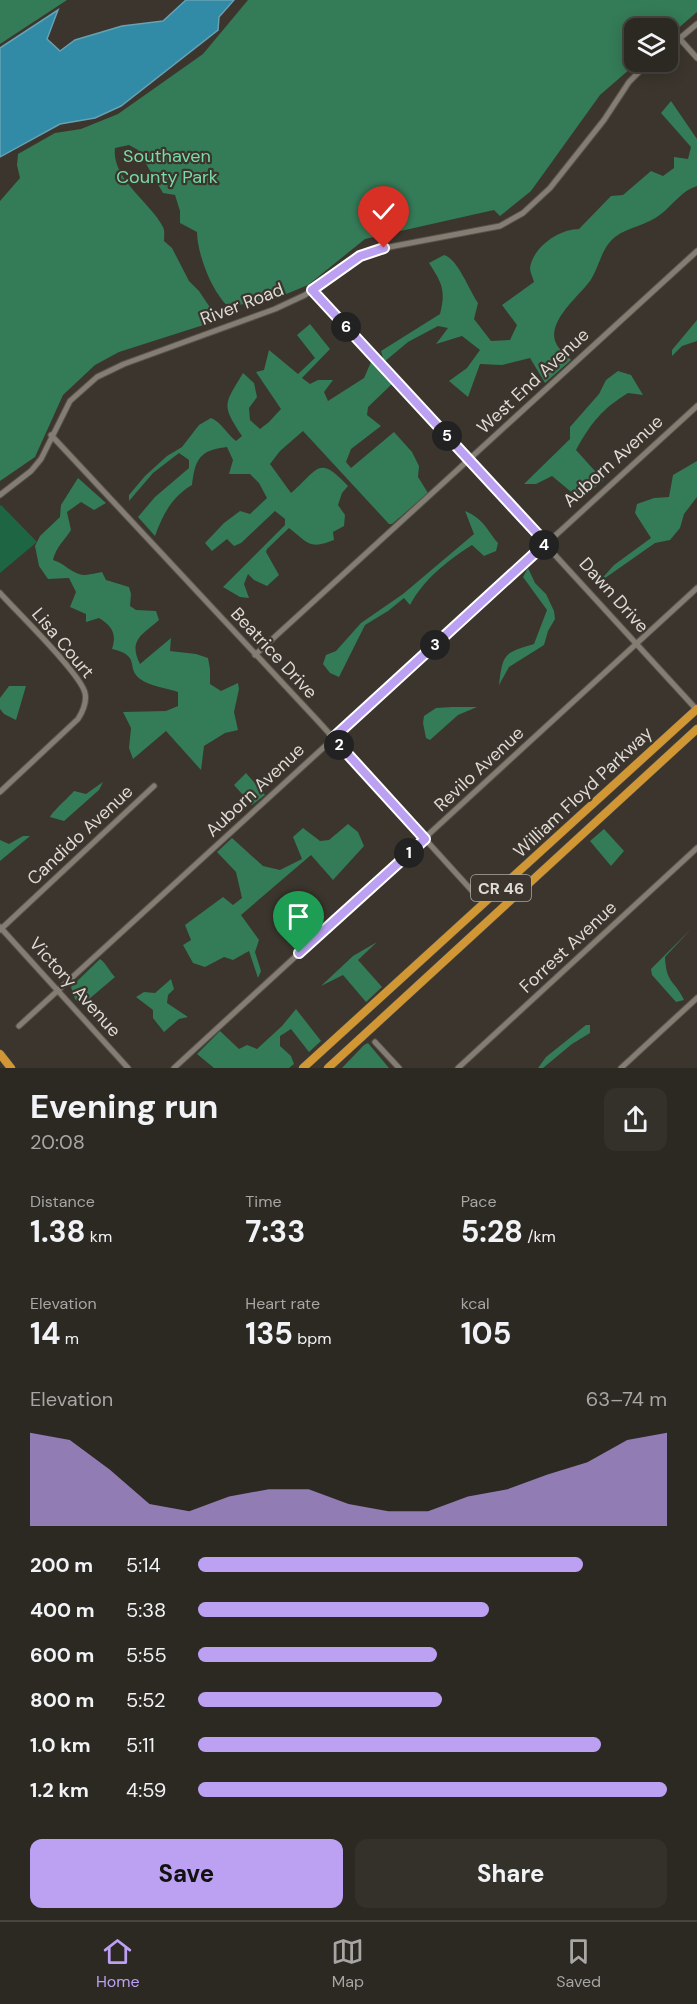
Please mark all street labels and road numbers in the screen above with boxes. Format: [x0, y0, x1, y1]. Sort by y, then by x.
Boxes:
street label: River Road [197, 277, 287, 331]
street label: West End Avenue [472, 323, 594, 439]
street label: Auborn Avenue [558, 410, 668, 512]
street label: Dawn Drive [574, 552, 654, 638]
street label: Beatrice Drive [225, 602, 323, 704]
street label: Lisa Court [26, 603, 100, 683]
street label: Revilo Avenue [429, 721, 529, 817]
street label: William Floyd Parkway [508, 721, 658, 863]
street label: Auborn Avenue [200, 738, 310, 842]
street label: Candido Avenue [22, 780, 138, 890]
road number: CR 46 [471, 875, 531, 901]
street label: Forrest Avenue [514, 896, 622, 998]
street label: Victory Avenue [24, 932, 126, 1042]

